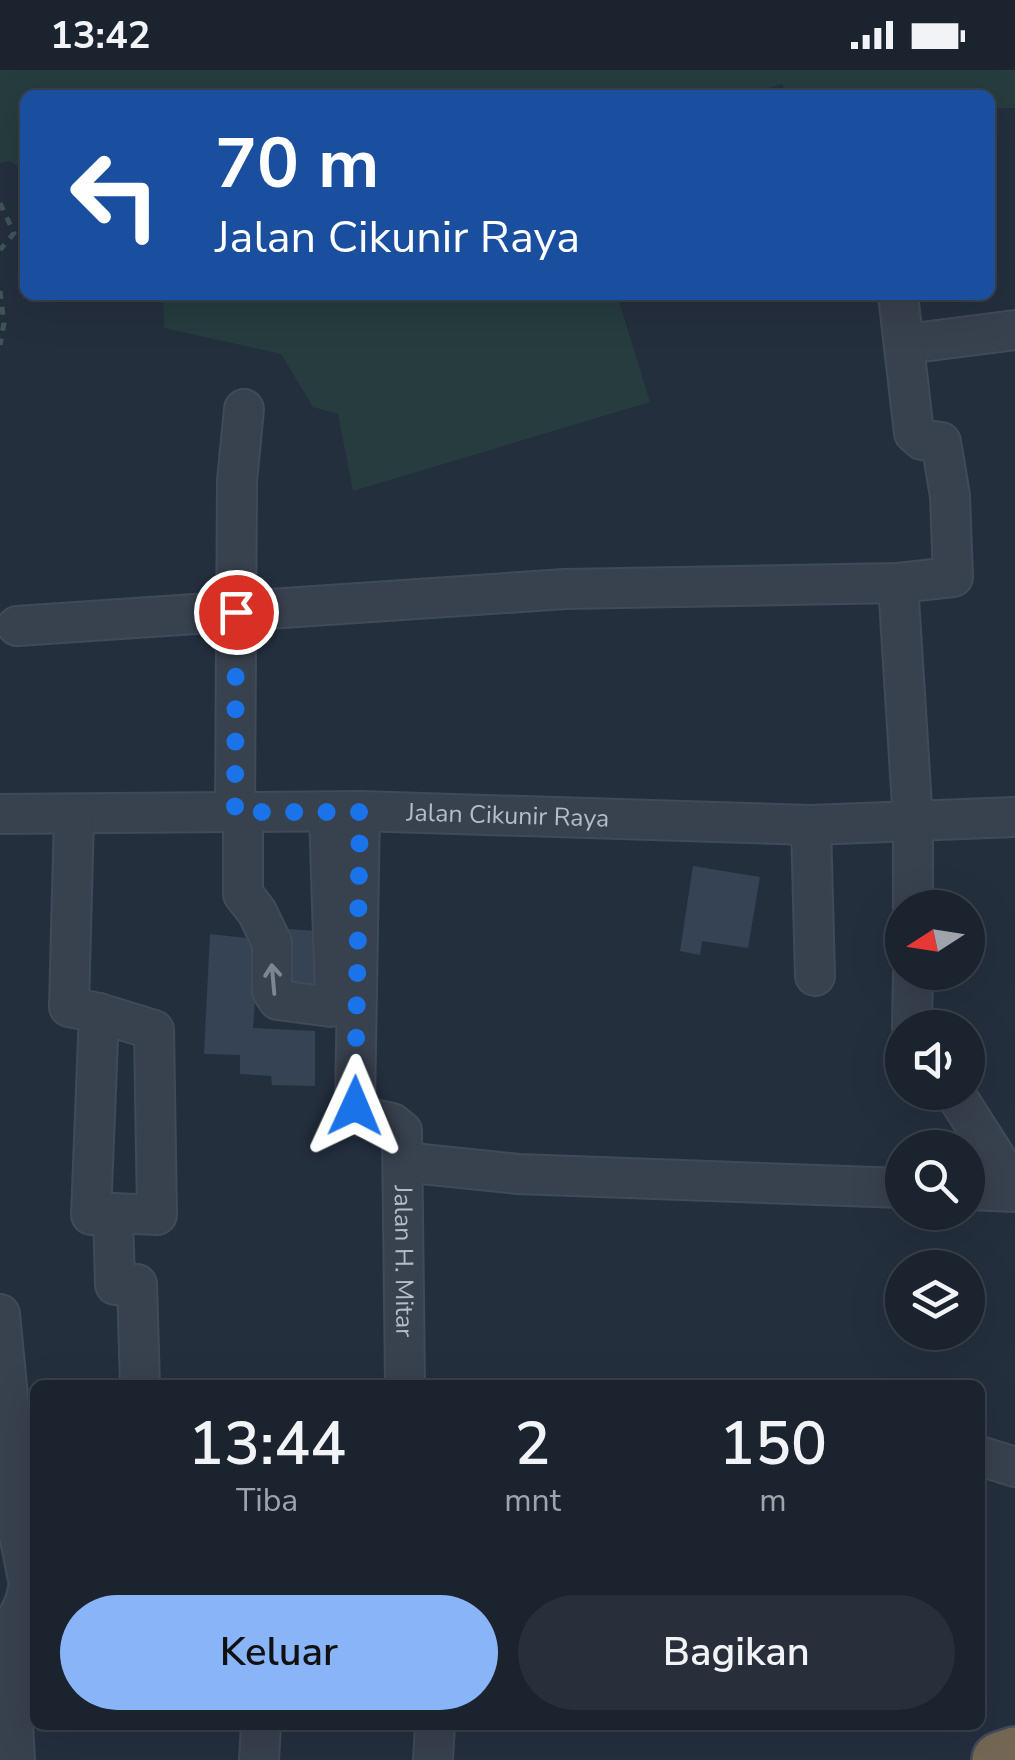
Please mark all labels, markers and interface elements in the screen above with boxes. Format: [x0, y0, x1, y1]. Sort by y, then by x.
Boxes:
text: 13:42 [50, 10, 151, 61]
text: 70 m [215, 116, 379, 212]
icon: left [50, 130, 180, 260]
text: Jalan Cikunir Raya [215, 207, 580, 268]
pin [194, 570, 279, 655]
icon: arrive [209, 585, 264, 640]
street label: Jalan Cikunir Raya [405, 795, 610, 836]
north arrow [885, 890, 985, 990]
map controls [885, 890, 985, 1350]
one-way arrow [264, 963, 283, 996]
button: sound [885, 1010, 985, 1110]
position arrow [303, 1054, 407, 1158]
button: search [885, 1130, 985, 1230]
street label: Jalan H. Mitar [386, 1184, 421, 1337]
button: layers [885, 1250, 985, 1350]
text: 13:44 [188, 1403, 346, 1485]
text: 2 [515, 1403, 551, 1485]
text: 150 [719, 1403, 827, 1485]
text: Tiba [236, 1479, 298, 1522]
text: mnt [504, 1479, 561, 1522]
text: m [759, 1479, 787, 1522]
button: Keluar [60, 1595, 498, 1710]
button: Bagikan [518, 1595, 955, 1710]

